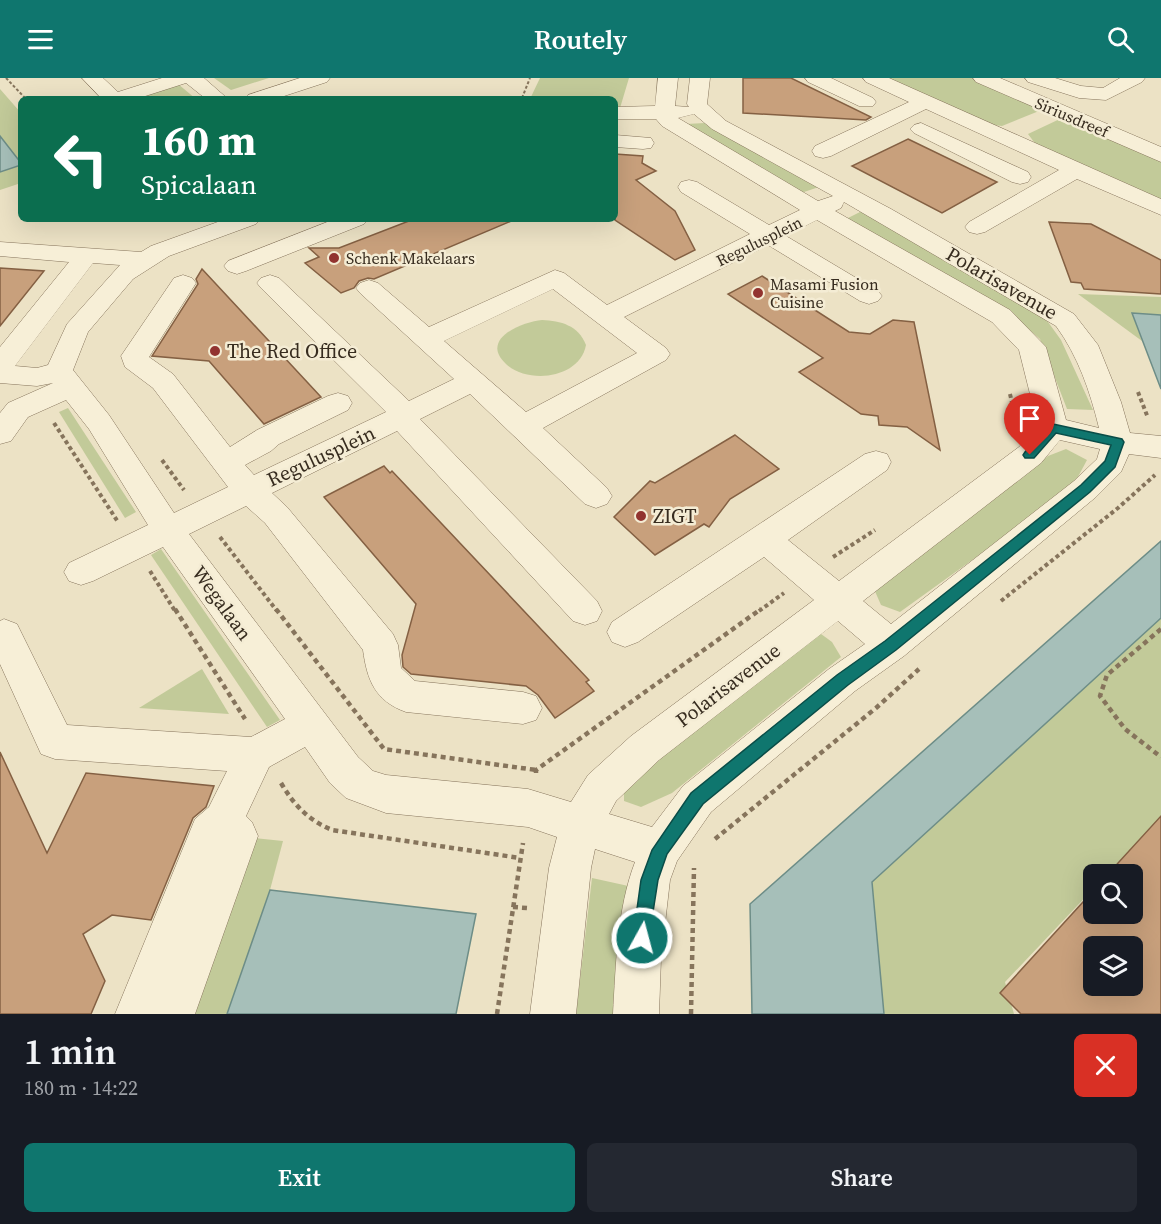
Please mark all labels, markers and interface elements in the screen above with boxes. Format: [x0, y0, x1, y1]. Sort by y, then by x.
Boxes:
text: Routely [534, 21, 627, 58]
icon: menu [24, 23, 57, 56]
icon: search [1104, 23, 1137, 56]
street label: Siriusdreef [1032, 92, 1114, 143]
text: 160 m [141, 111, 256, 169]
icon: left [42, 120, 120, 198]
text: Spicalaan [141, 166, 257, 203]
street label: Regulusplein [712, 211, 806, 271]
street label: Polarisavenue [941, 240, 1063, 326]
place label: Schenk Makelaars [346, 247, 475, 269]
marker: Schenk Makelaars [327, 251, 341, 265]
place label: Masami Fusion Cuisine [770, 273, 879, 313]
marker: Masami Fusion Cuisine [751, 286, 765, 300]
place label: The Red Office [227, 337, 357, 365]
marker: The Red Office [208, 344, 222, 358]
pin [1004, 393, 1055, 455]
icon: arrive [1013, 402, 1046, 435]
street label: Regulusplein [262, 419, 380, 493]
place label: ZIGT [653, 502, 696, 530]
marker: ZIGT [634, 509, 648, 523]
street label: Wegalaan [185, 560, 259, 646]
street label: Polarisavenue [670, 636, 786, 734]
map controls [1083, 864, 1143, 996]
button: search [1083, 864, 1143, 924]
position arrow [610, 906, 674, 970]
button: layers [1083, 936, 1143, 996]
text: 1 min [24, 1027, 116, 1076]
button: close [1074, 1034, 1137, 1097]
text: 180 m · 14:22 [24, 1074, 138, 1102]
button: Exit [24, 1143, 575, 1212]
button: Share [587, 1143, 1137, 1212]

